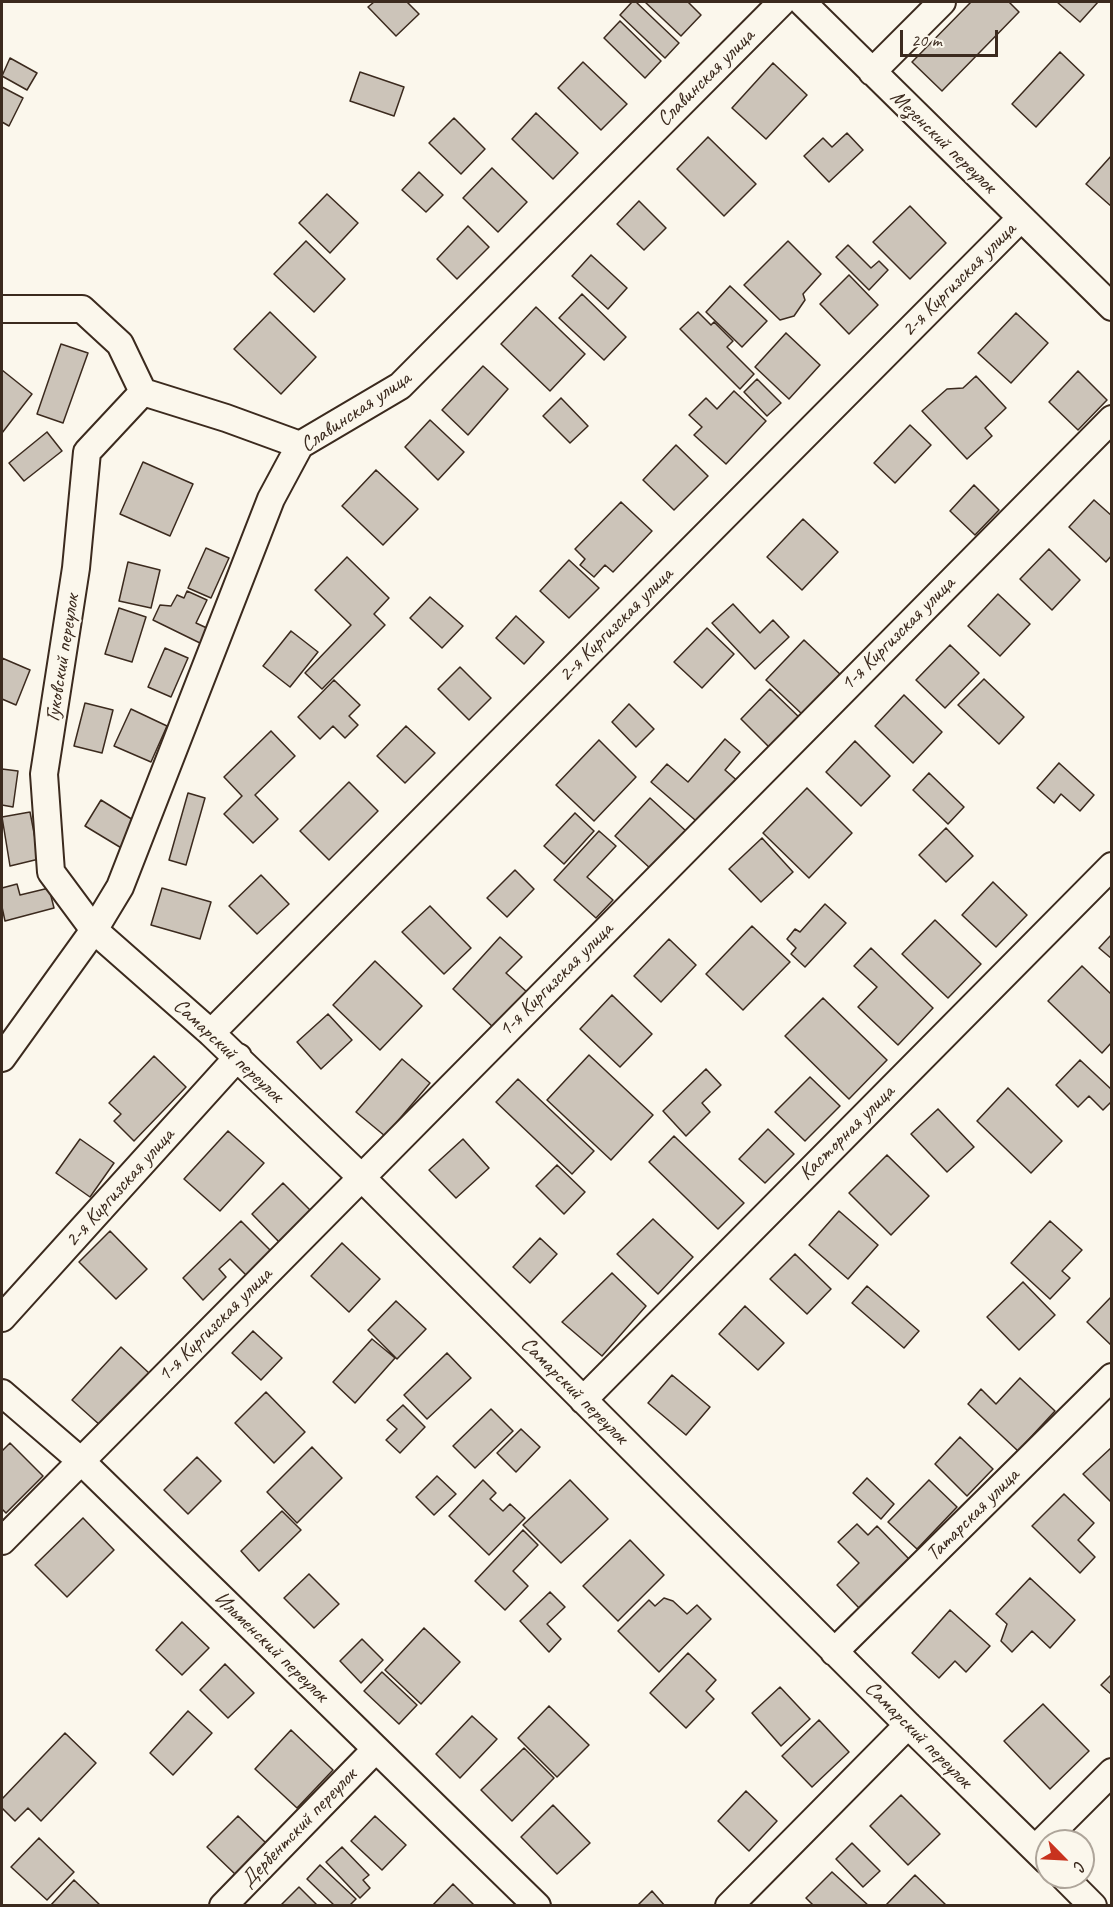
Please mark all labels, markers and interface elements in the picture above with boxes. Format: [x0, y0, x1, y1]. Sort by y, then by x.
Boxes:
scale bar [903, 18, 1000, 56]
street label: Славинская улица [652, 24, 760, 132]
text: 20 m [911, 29, 942, 51]
street label: Мезенский переулок [885, 85, 1001, 199]
street label: 2-я Киргизская улица [896, 217, 1022, 343]
street label: Славинская улица [296, 366, 416, 458]
street label: 2-я Киргизская улица [553, 562, 679, 688]
street label: 1-я Киргизская улица [835, 571, 961, 697]
street label: Гуковский переулок [41, 593, 85, 723]
street label: 1-я Киргизская улица [493, 917, 619, 1043]
street label: Самарский переулок [168, 993, 288, 1109]
street label: Касторная улица [794, 1080, 900, 1186]
street label: 2-я Киргизская улица [60, 1123, 180, 1253]
street label: 1-я Киргизская улица [152, 1262, 278, 1388]
street label: Самарский переулок [515, 1332, 633, 1450]
street label: Татарская улица [921, 1463, 1025, 1567]
street label: Ильменский переулок [209, 1586, 333, 1708]
street label: Самарский переулок [859, 1676, 977, 1794]
street label: Дербентский переулок [236, 1763, 362, 1893]
north arrow [1035, 1829, 1095, 1889]
text: С [1069, 1858, 1090, 1873]

